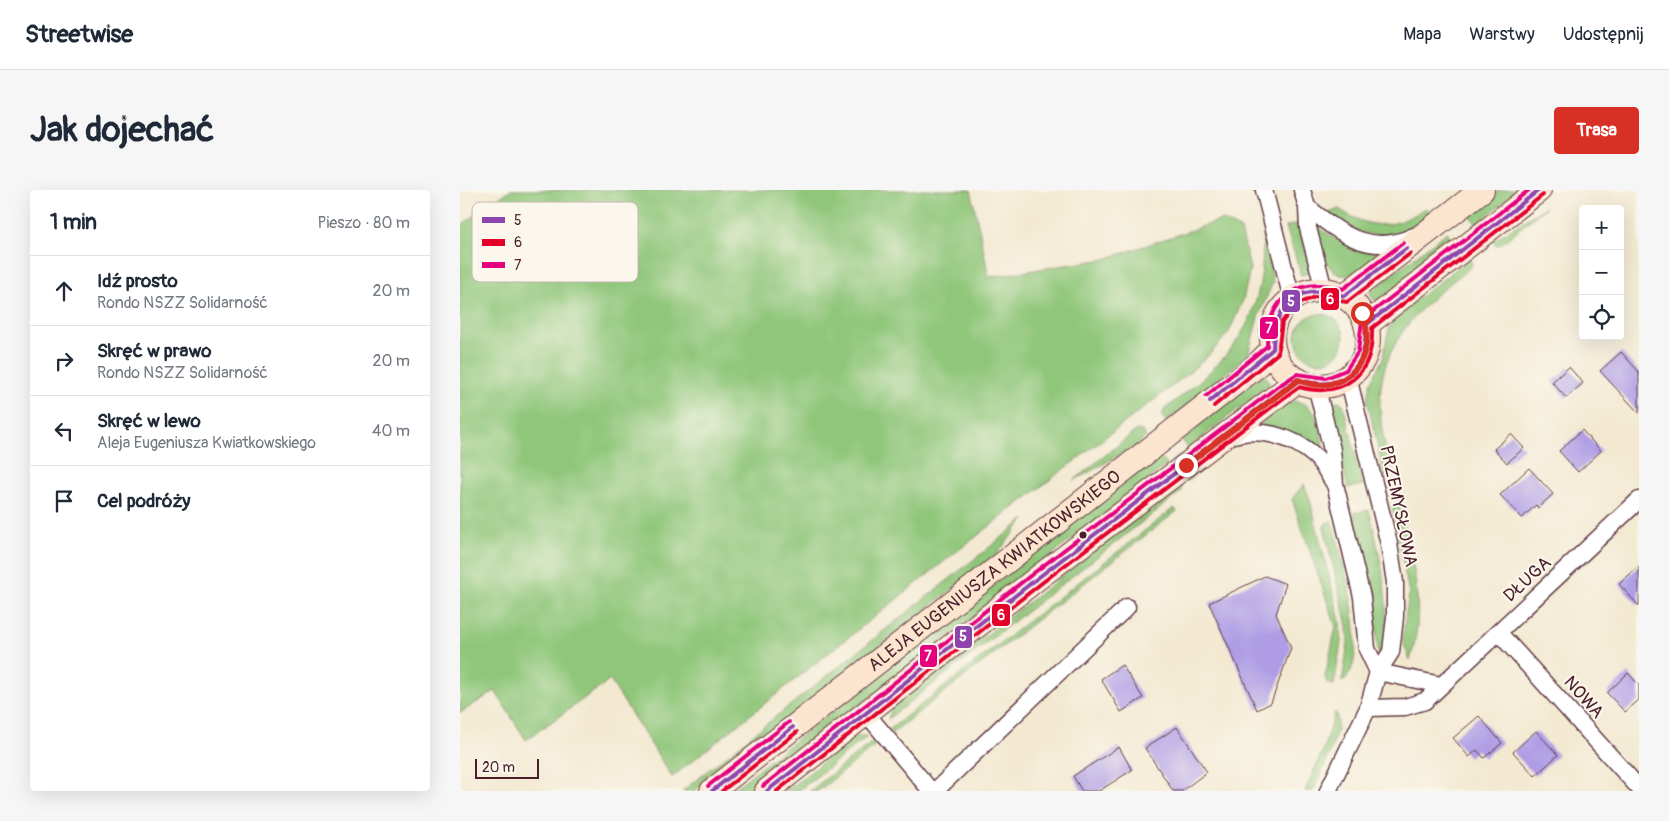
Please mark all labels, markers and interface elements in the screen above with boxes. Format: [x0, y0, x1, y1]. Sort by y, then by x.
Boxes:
text: Streetwise [25, 20, 133, 49]
text: Mapa [1403, 23, 1441, 46]
text: Warstwy [1469, 23, 1535, 46]
text: Udostępnij [1563, 23, 1644, 46]
button: Trasa [1554, 107, 1639, 154]
text: Jak dojechać [30, 108, 214, 152]
legend [472, 202, 638, 282]
map controls [1579, 205, 1624, 340]
button: + [1579, 205, 1624, 250]
text: 1 min [50, 209, 97, 236]
text: 5 [514, 212, 522, 229]
text: Pieszo · 80 m [318, 213, 410, 233]
text: 6 [514, 234, 522, 251]
button: − [1579, 250, 1624, 295]
text: 7 [514, 257, 522, 274]
text: Idź prosto [97, 269, 178, 293]
icon: ahead [50, 277, 78, 305]
text: 20 m [372, 281, 410, 301]
line badge: 6 [1320, 287, 1340, 311]
line badge: 5 [1281, 289, 1301, 313]
text: 6 [1326, 291, 1334, 308]
text: Rondo NSZZ Solidarność [97, 293, 268, 313]
text: 5 [1287, 293, 1295, 310]
button: locate [1579, 295, 1624, 340]
route start [1351, 302, 1374, 325]
line badge: 7 [1259, 316, 1279, 340]
text: 7 [1265, 320, 1273, 337]
text: Skręć w prawo [97, 339, 211, 363]
icon: right [50, 347, 78, 375]
text: 20 m [372, 351, 410, 371]
text: Rondo NSZZ Solidarność [97, 363, 268, 383]
text: Skręć w lewo [97, 409, 201, 433]
icon: left [50, 417, 78, 445]
text: 40 m [372, 421, 410, 441]
text: Aleja Eugeniusza Kwiatkowskiego [97, 433, 316, 453]
street label: PRZEMYSŁOWA [1374, 443, 1423, 569]
route end [1175, 454, 1198, 477]
street label: ALEJA EUGENIUSZA KWIATKOWSKIEGO [864, 465, 1126, 677]
icon: arrive [50, 487, 78, 515]
text: Cel podróży [97, 489, 190, 513]
unlabelled marker [1078, 530, 1088, 540]
street label: DŁUGA [1499, 551, 1556, 607]
line badge: 6 [991, 603, 1011, 627]
text: 6 [997, 607, 1005, 624]
line badge: 5 [954, 625, 973, 649]
text: 5 [959, 628, 967, 645]
line badge: 7 [919, 644, 938, 668]
text: 7 [924, 648, 932, 665]
street label: NOWA [1558, 671, 1609, 724]
scale bar [475, 756, 539, 779]
text: 20 m [482, 759, 515, 776]

